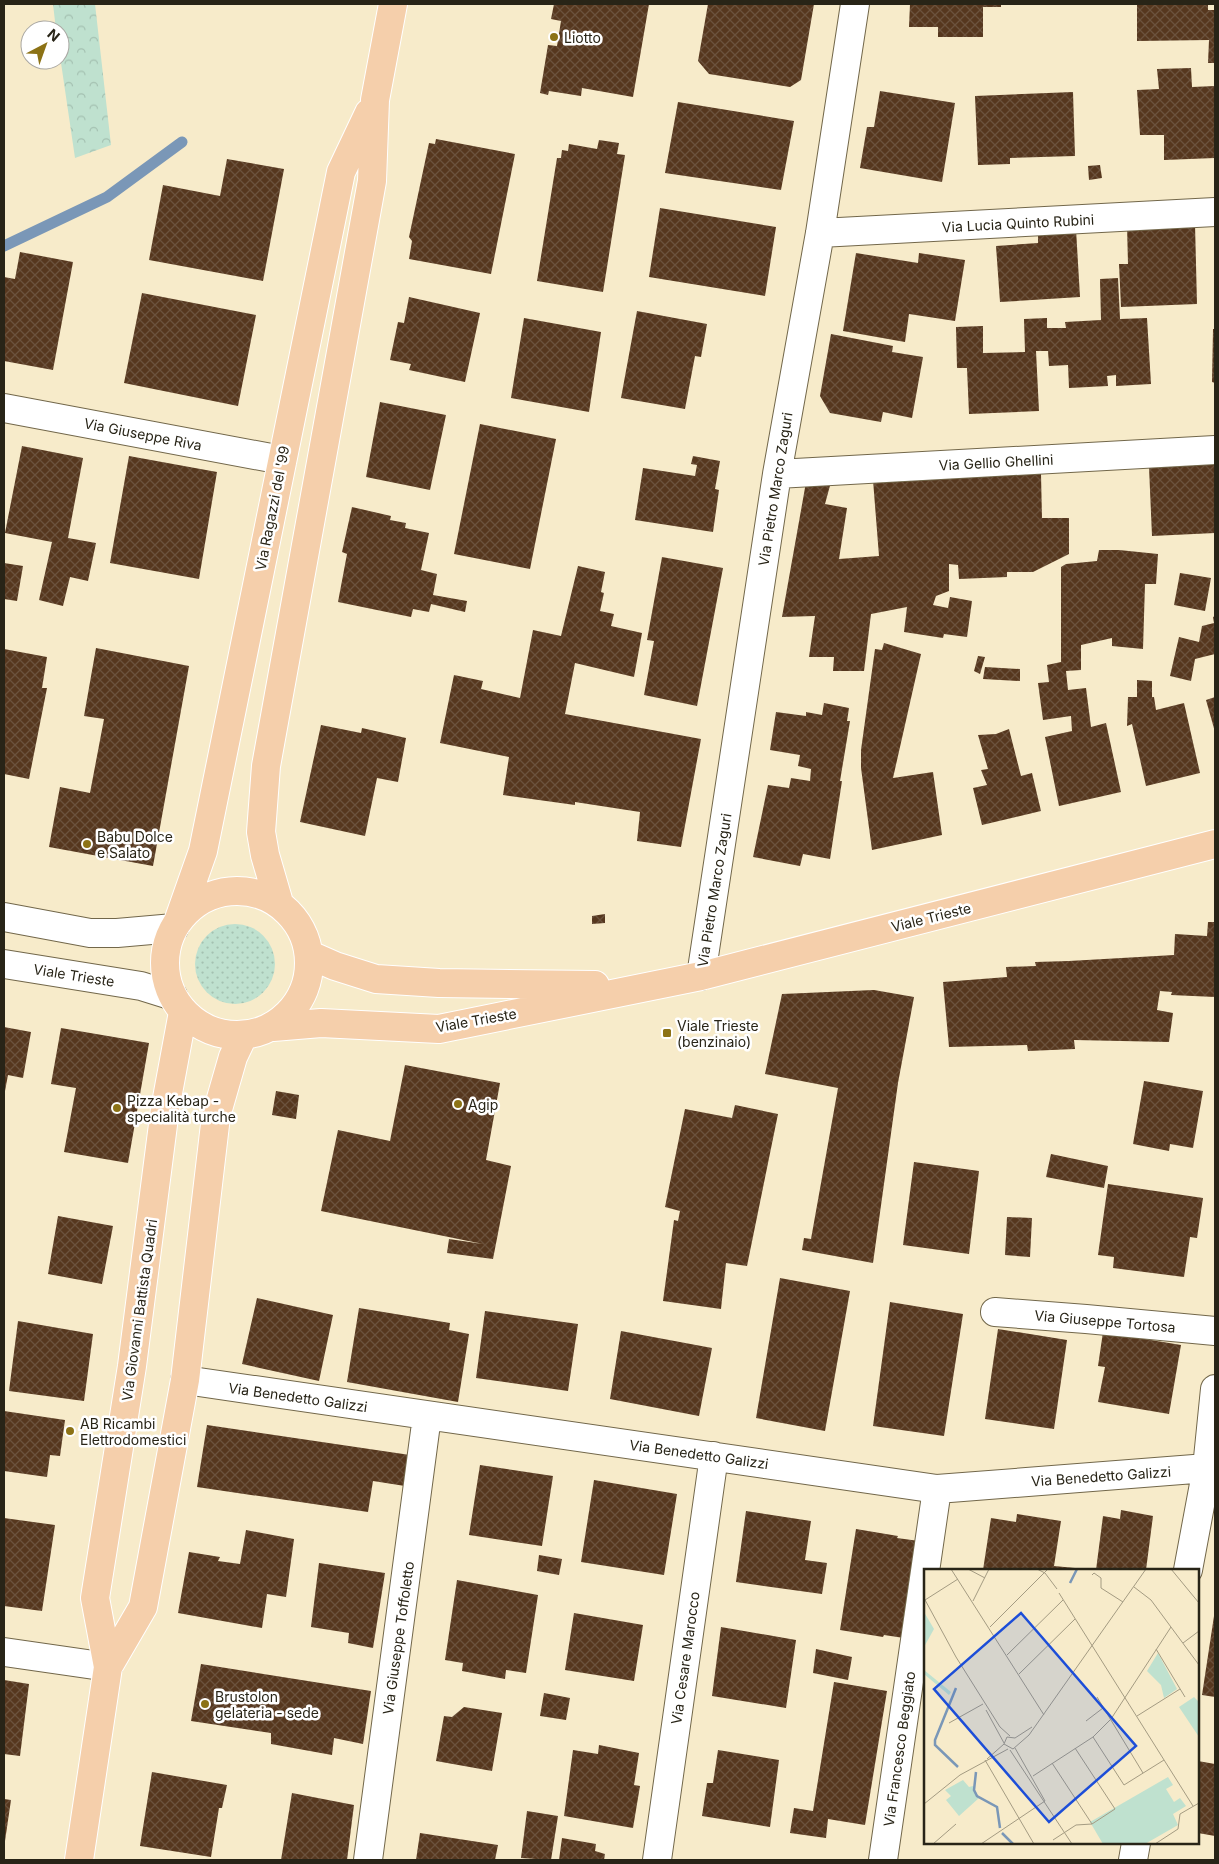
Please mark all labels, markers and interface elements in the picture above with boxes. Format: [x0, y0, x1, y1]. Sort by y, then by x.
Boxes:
north arrow [20, 20, 70, 70]
text: N [44, 25, 63, 45]
place label: Liotto [564, 29, 601, 46]
marker: Liotto [548, 31, 560, 43]
street label: Via Lucia Quinto Rubini [941, 211, 1095, 235]
street label: Via Pietro Marco Zaguri [754, 411, 796, 567]
street label: Via Giuseppe Riva [83, 414, 203, 454]
street label: Via Ragazzi del '99 [252, 444, 292, 572]
street label: Via Gellio Ghellini [938, 451, 1054, 473]
street label: Via Pietro Marco Zaguri [693, 812, 735, 968]
place label: Babu Dolce e Salato [97, 828, 173, 861]
marker: Babu Dolce e Salato [81, 838, 93, 850]
street label: Viale Trieste [889, 899, 973, 935]
street label: Viale Trieste [32, 960, 116, 990]
street label: Viale Trieste [434, 1005, 518, 1035]
place label: Viale Trieste (benzinaio) [677, 1017, 759, 1050]
marker: Viale Trieste (benzinaio) [661, 1027, 673, 1039]
place label: Pizza Kebap - specialità turche [127, 1092, 236, 1125]
place label: Agip [468, 1096, 498, 1113]
marker: Agip [452, 1098, 464, 1110]
marker: Pizza Kebap - specialità turche [111, 1102, 123, 1114]
street label: Via Giovanni Battista Quadri [118, 1218, 160, 1402]
street label: Via Giuseppe Tortosa [1034, 1306, 1176, 1336]
street label: Via Benedetto Galizzi [227, 1379, 369, 1415]
place label: AB Ricambi Elettrodomestici [80, 1415, 186, 1448]
marker: AB Ricambi Elettrodomestici [64, 1425, 76, 1437]
street label: Via Benedetto Galizzi [628, 1436, 770, 1472]
street label: Via Benedetto Galizzi [1030, 1463, 1172, 1489]
street label: Via Giuseppe Toffoletto [379, 1560, 417, 1716]
inset map [924, 1569, 1199, 1844]
street label: Via Cesare Marocco [667, 1590, 703, 1726]
street label: Via Francesco Beggiato [880, 1670, 918, 1828]
place label: Brustolon gelateria - sede [215, 1688, 319, 1721]
marker: Brustolon gelateria - sede [199, 1698, 211, 1710]

